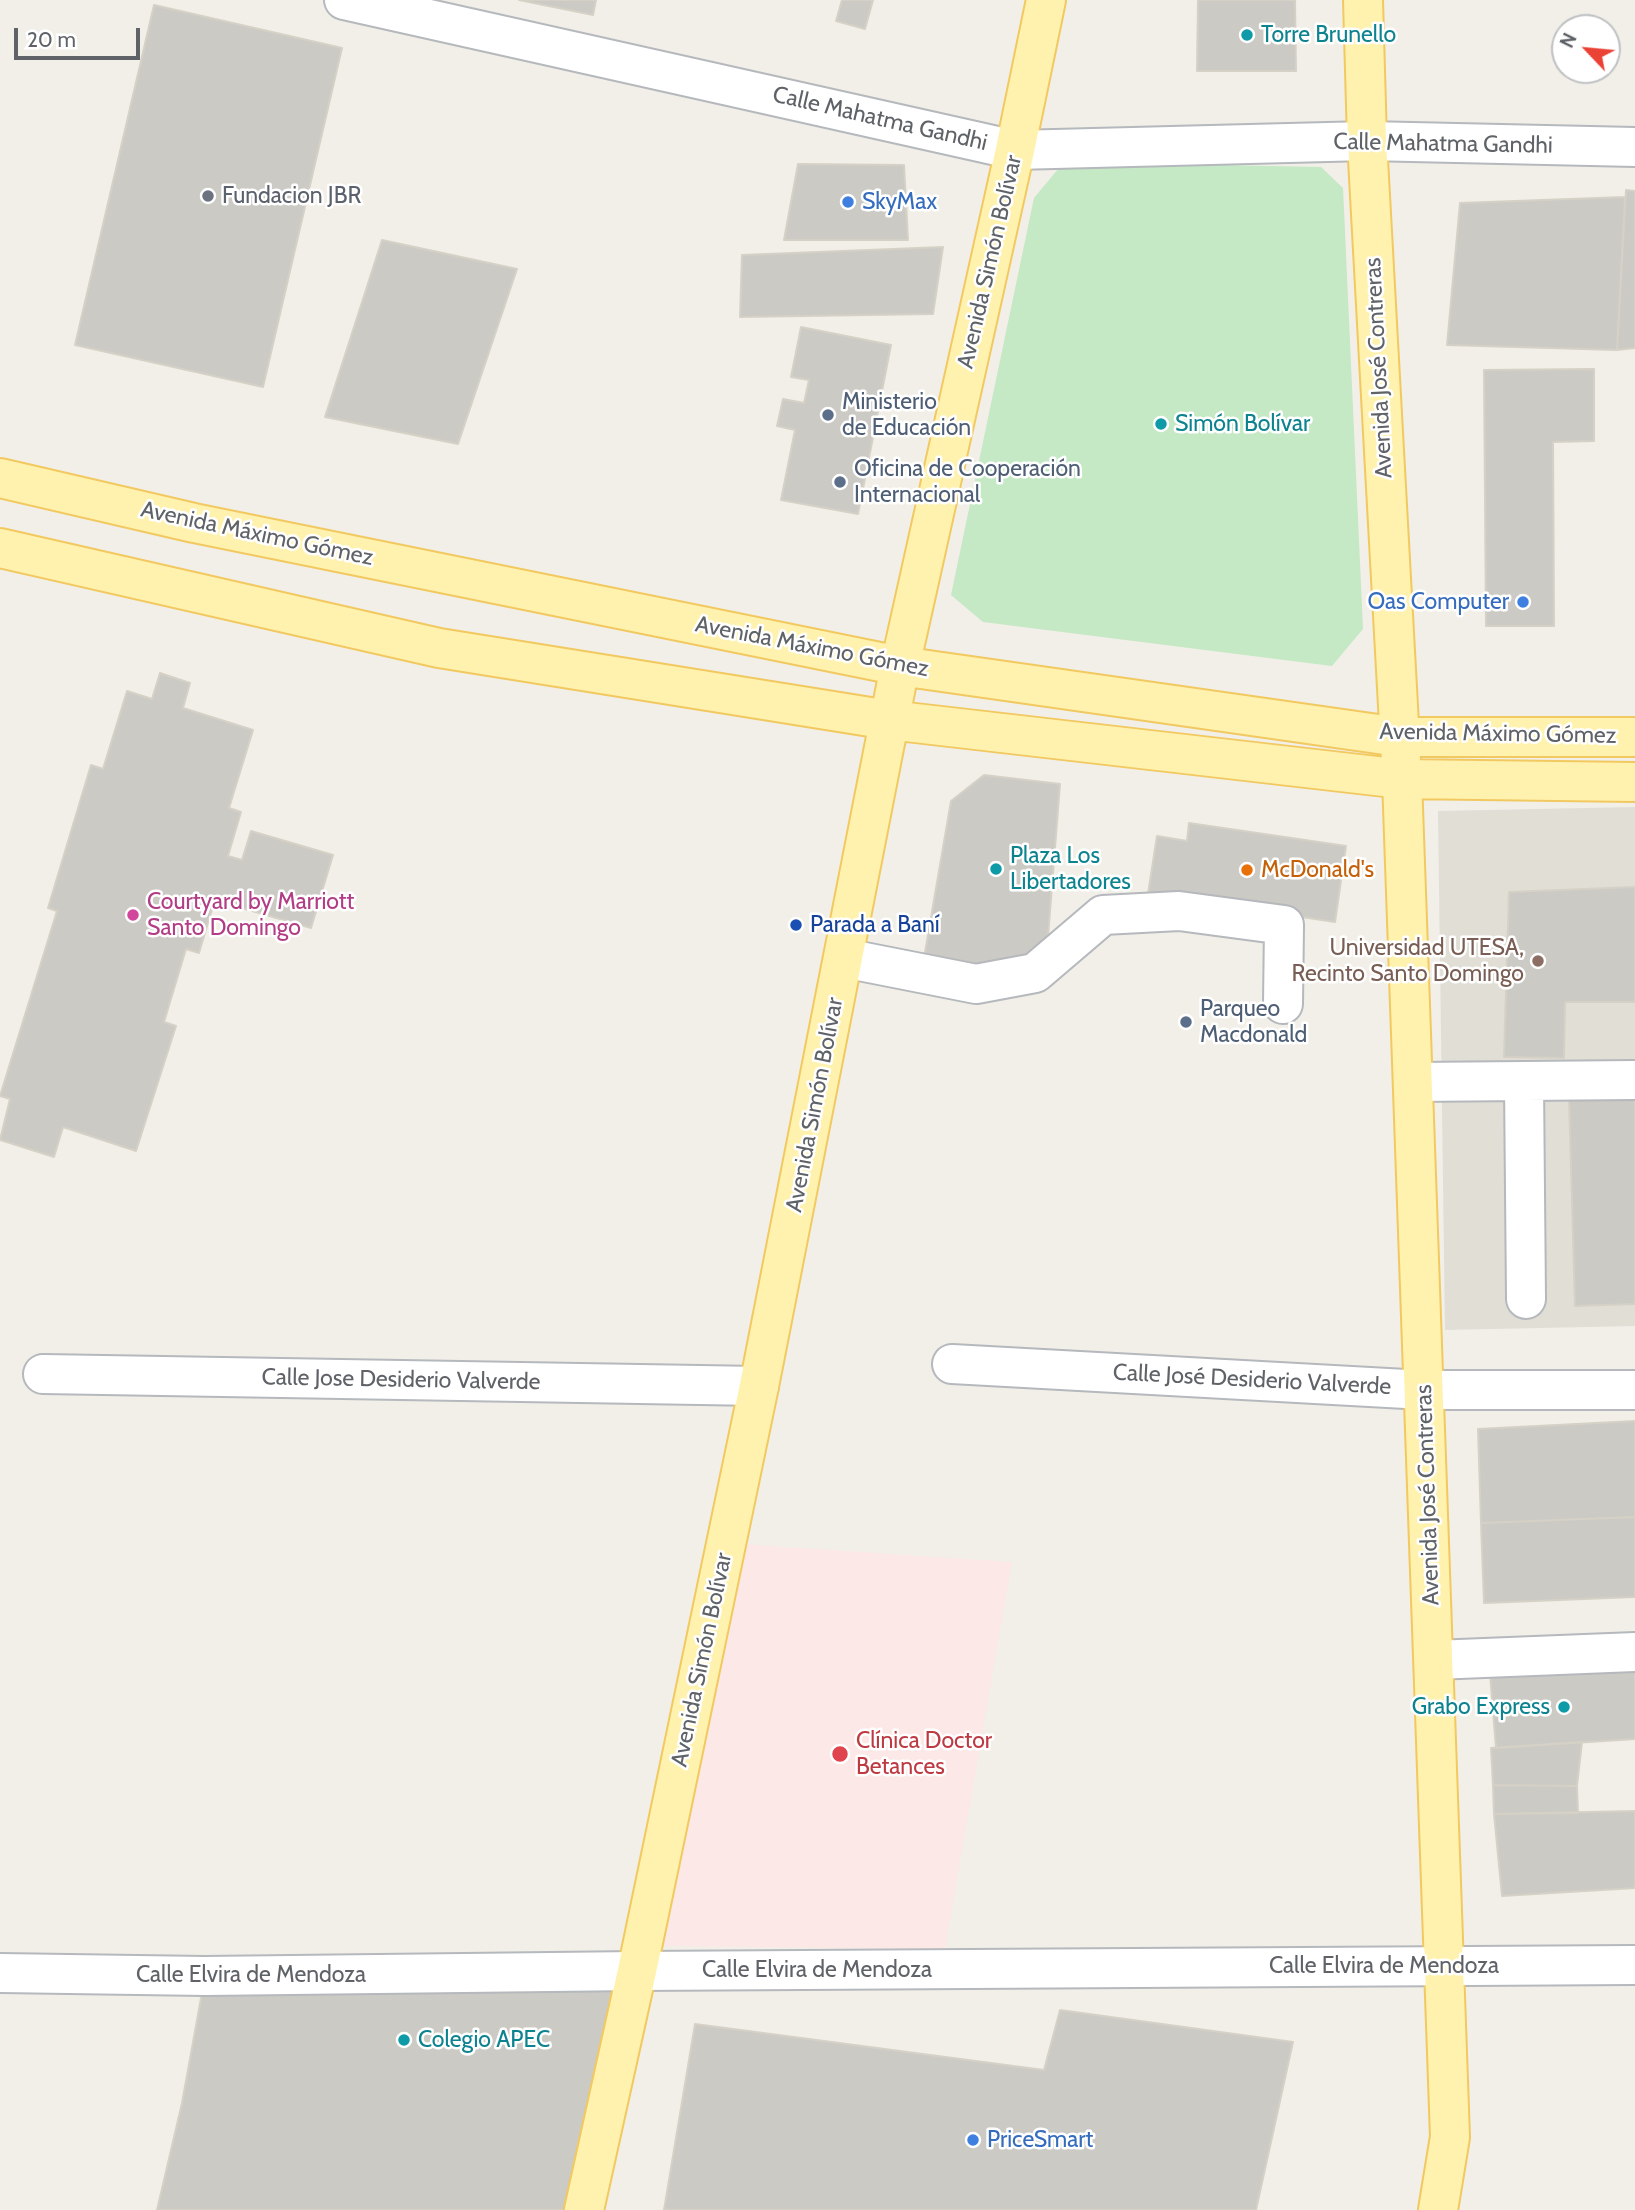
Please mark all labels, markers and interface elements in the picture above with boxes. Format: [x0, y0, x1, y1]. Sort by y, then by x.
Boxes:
scale bar [18, 14, 144, 58]
north arrow [1551, 14, 1621, 84]
place label: Torre Brunello [1261, 21, 1396, 49]
text: 20 m [27, 27, 76, 52]
marker: Torre Brunello [1239, 27, 1255, 43]
text: N [1555, 29, 1582, 52]
street label: Calle Mahatma Gandhi [770, 81, 990, 157]
street label: Calle Mahatma Gandhi [1333, 128, 1553, 160]
street label: Avenida Simón Bolívar [952, 153, 1028, 371]
place label: Fundacion JBR [222, 182, 361, 210]
marker: Fundacion JBR [200, 188, 216, 204]
place label: SkyMax [862, 188, 937, 216]
marker: SkyMax [840, 194, 856, 210]
street label: Avenida José Contreras [1359, 257, 1399, 479]
place label: Ministerio de Educación [842, 388, 971, 442]
marker: Ministerio de Educación [820, 407, 836, 423]
place label: Simón Bolívar [1175, 410, 1310, 438]
marker: Simón Bolívar [1153, 416, 1169, 432]
place label: Oficina de Cooperación Internacional [854, 455, 1081, 509]
marker: Oficina de Cooperación Internacional [832, 474, 848, 490]
street label: Avenida Máximo Gómez [138, 496, 376, 572]
place label: Oas Computer [1368, 588, 1509, 616]
marker: Oas Computer [1515, 594, 1531, 610]
street label: Avenida Máximo Gómez [693, 611, 931, 683]
street label: Avenida Máximo Gómez [1379, 718, 1617, 750]
place label: Plaza Los Libertadores [1010, 842, 1131, 896]
place label: McDonald's [1261, 856, 1374, 884]
marker: Plaza Los Libertadores [988, 861, 1004, 877]
marker: McDonald's [1239, 862, 1255, 878]
place label: Courtyard by Marriott Santo Domingo [147, 888, 354, 942]
marker: Courtyard by Marriott Santo Domingo [125, 907, 141, 923]
place label: Parada a Baní [810, 911, 940, 939]
marker: Parada a Baní [788, 917, 804, 933]
place label: Universidad UTESA, Recinto Santo Domingo [1291, 934, 1524, 988]
marker: Universidad UTESA, Recinto Santo Domingo [1530, 953, 1546, 969]
street label: Avenida Simón Bolívar [781, 995, 849, 1215]
place label: Parqueo Macdonald [1200, 995, 1307, 1049]
marker: Parqueo Macdonald [1178, 1014, 1194, 1030]
street label: Calle José Desiderio Valverde [1112, 1359, 1392, 1401]
street label: Calle Jose Desiderio Valverde [261, 1364, 541, 1396]
street label: Avenida José Contreras [1410, 1384, 1446, 1606]
street label: Avenida Simón Bolívar [666, 1550, 738, 1770]
place label: Grabo Express [1412, 1693, 1550, 1721]
marker: Grabo Express [1556, 1699, 1572, 1715]
place label: Clínica Doctor Betances [856, 1727, 992, 1781]
marker: Clínica Doctor Betances [830, 1744, 850, 1764]
street label: Calle Elvira de Mendoza [1269, 1952, 1499, 1980]
street label: Calle Elvira de Mendoza [702, 1956, 932, 1984]
street label: Calle Elvira de Mendoza [136, 1961, 366, 1989]
place label: Colegio APEC [418, 2026, 550, 2054]
marker: Colegio APEC [396, 2032, 412, 2048]
place label: PriceSmart [987, 2126, 1093, 2154]
marker: PriceSmart [965, 2132, 981, 2148]

